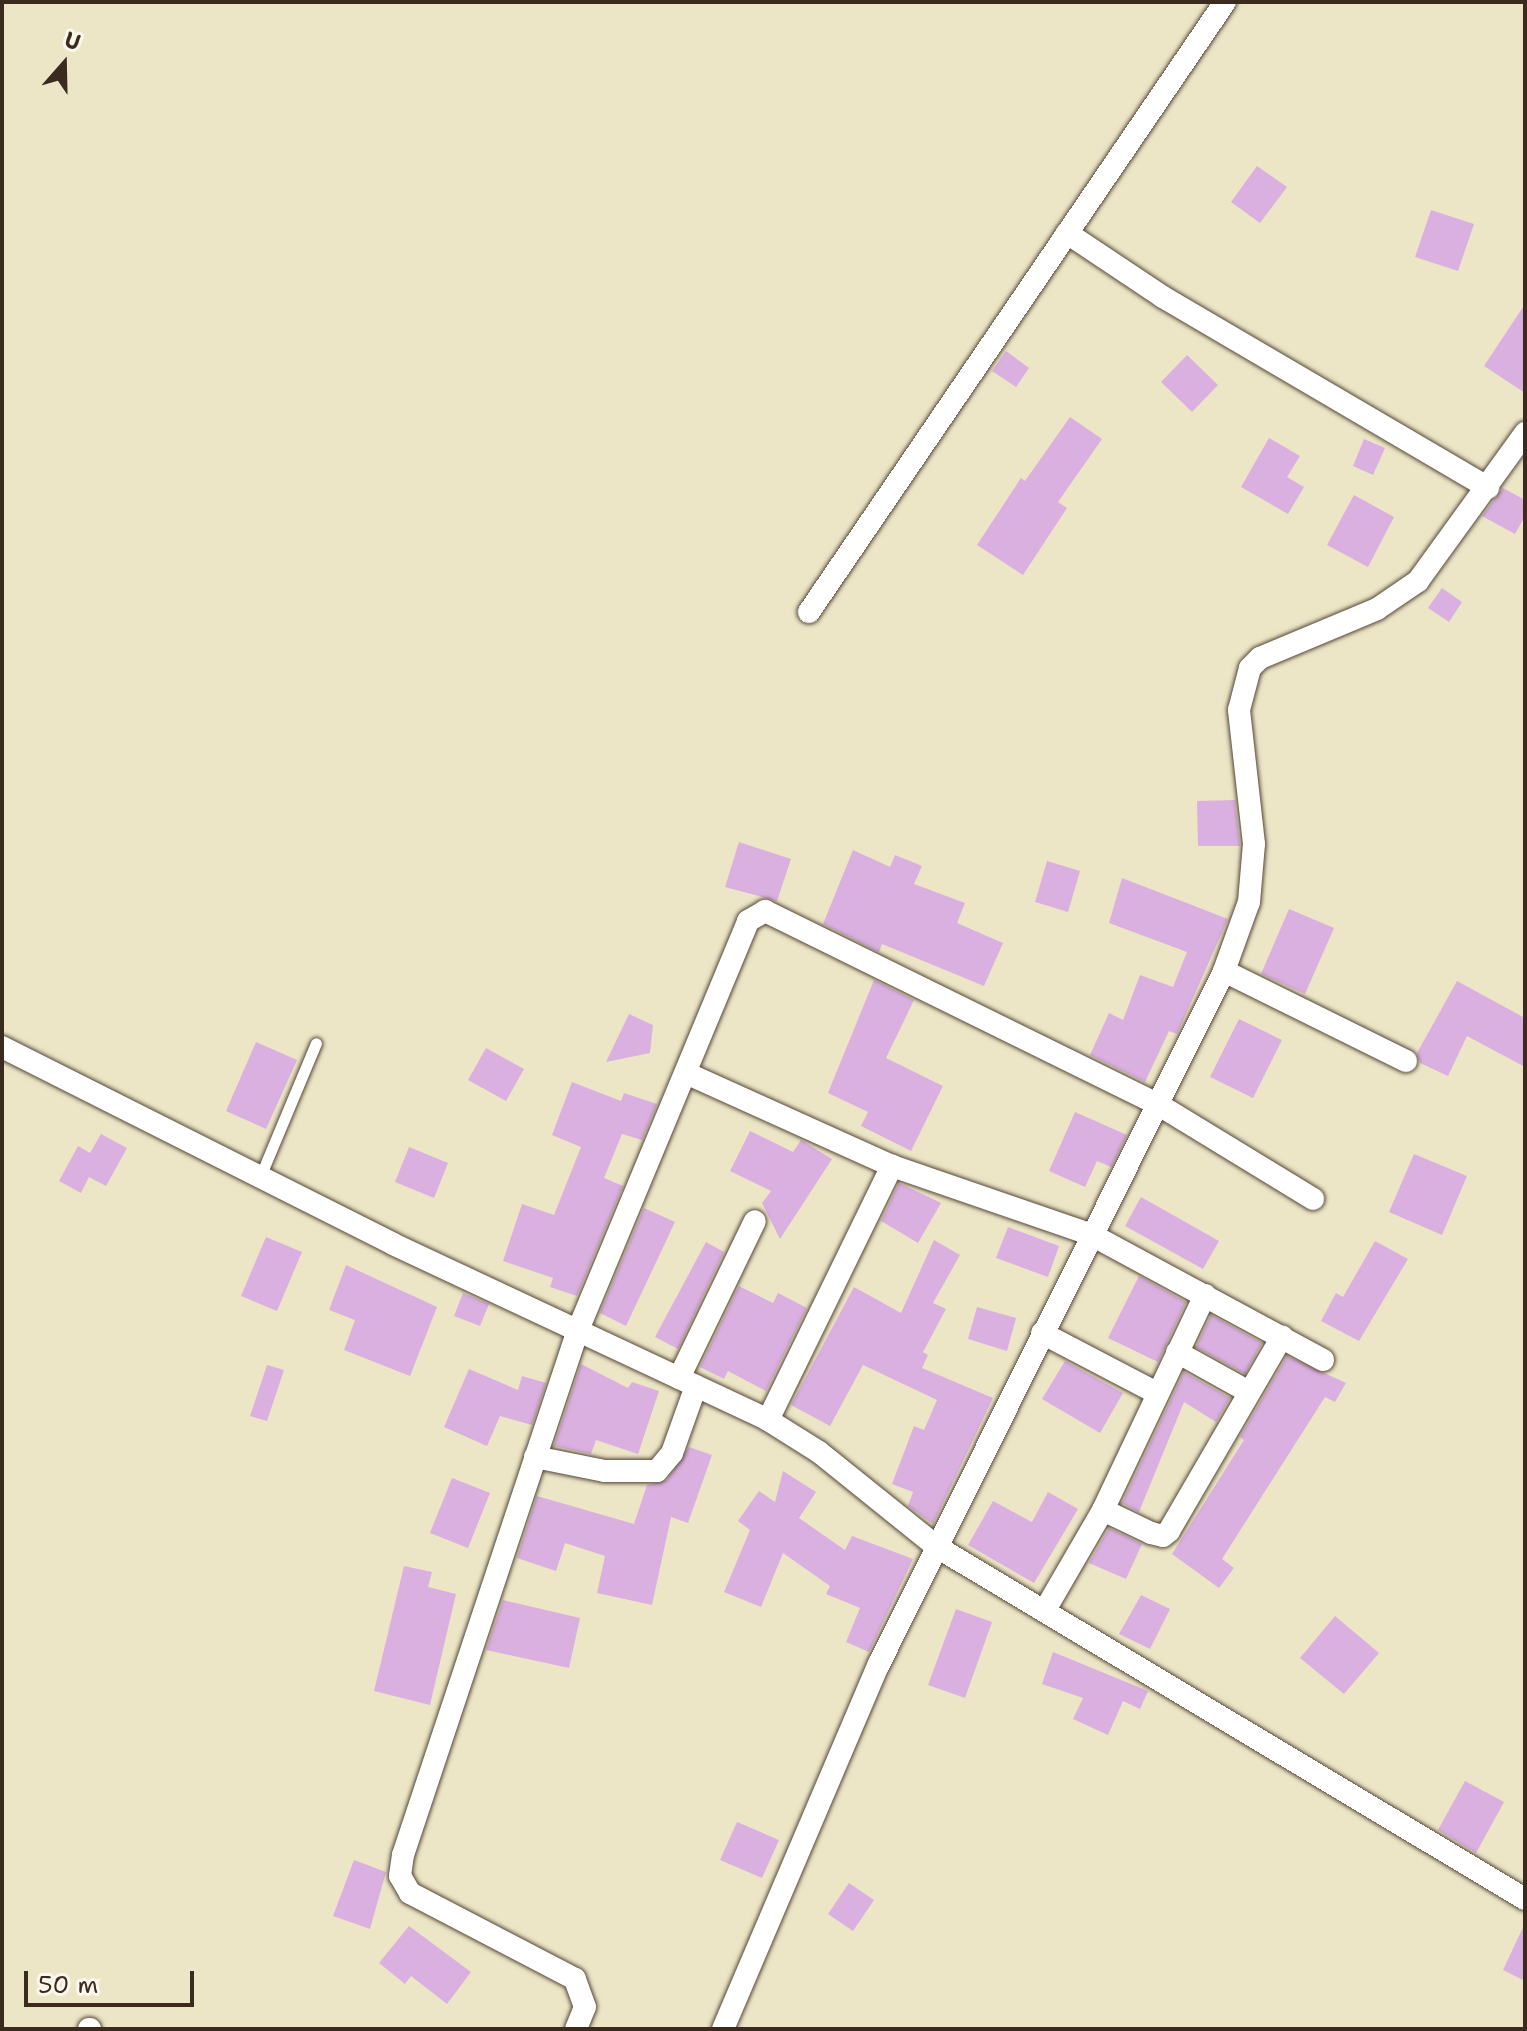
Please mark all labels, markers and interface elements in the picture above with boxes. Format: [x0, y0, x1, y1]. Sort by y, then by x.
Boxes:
north arrow [24, 24, 104, 104]
text: U [60, 25, 84, 57]
scale bar [28, 1955, 198, 2005]
text: 50 m [38, 1969, 98, 2001]

